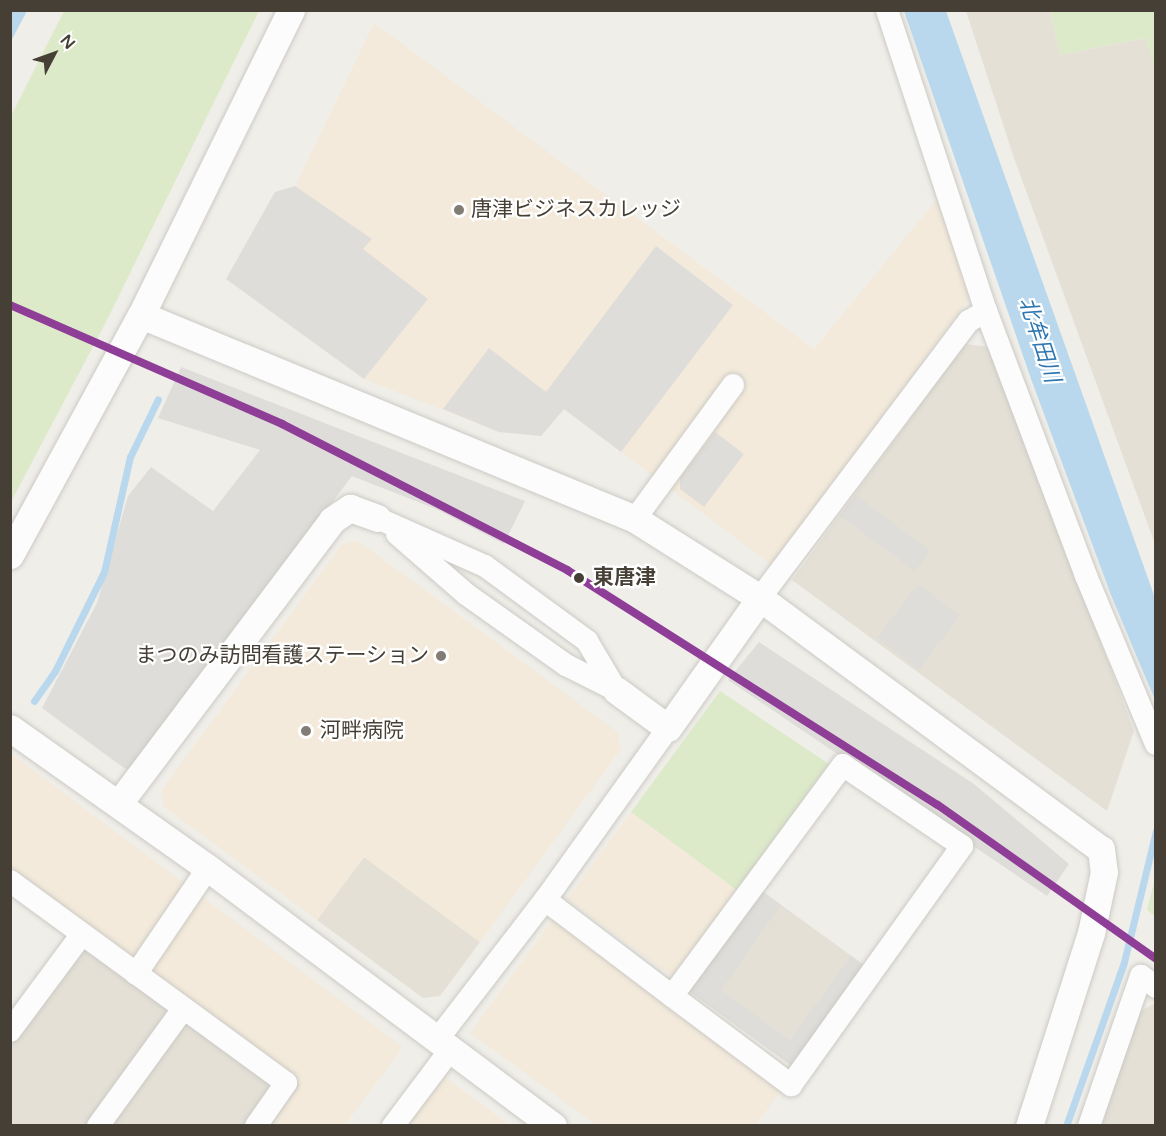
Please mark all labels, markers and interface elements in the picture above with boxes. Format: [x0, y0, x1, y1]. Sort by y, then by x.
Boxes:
north arrow [24, 24, 84, 84]
text: N [56, 31, 79, 54]
place label: 唐津ビジネスカレッジ [471, 197, 681, 223]
marker: 唐津ビジネスカレッジ [452, 203, 466, 217]
water label: 北牟田川 [1013, 294, 1065, 386]
place label: 東唐津 [593, 565, 656, 591]
marker: 東唐津 [570, 569, 588, 587]
place label: まつのみ訪問看護ステーション [135, 643, 429, 669]
marker: まつのみ訪問看護ステーション [434, 649, 448, 663]
place label: 河畔病院 [320, 718, 404, 744]
marker: 河畔病院 [297, 722, 315, 740]

